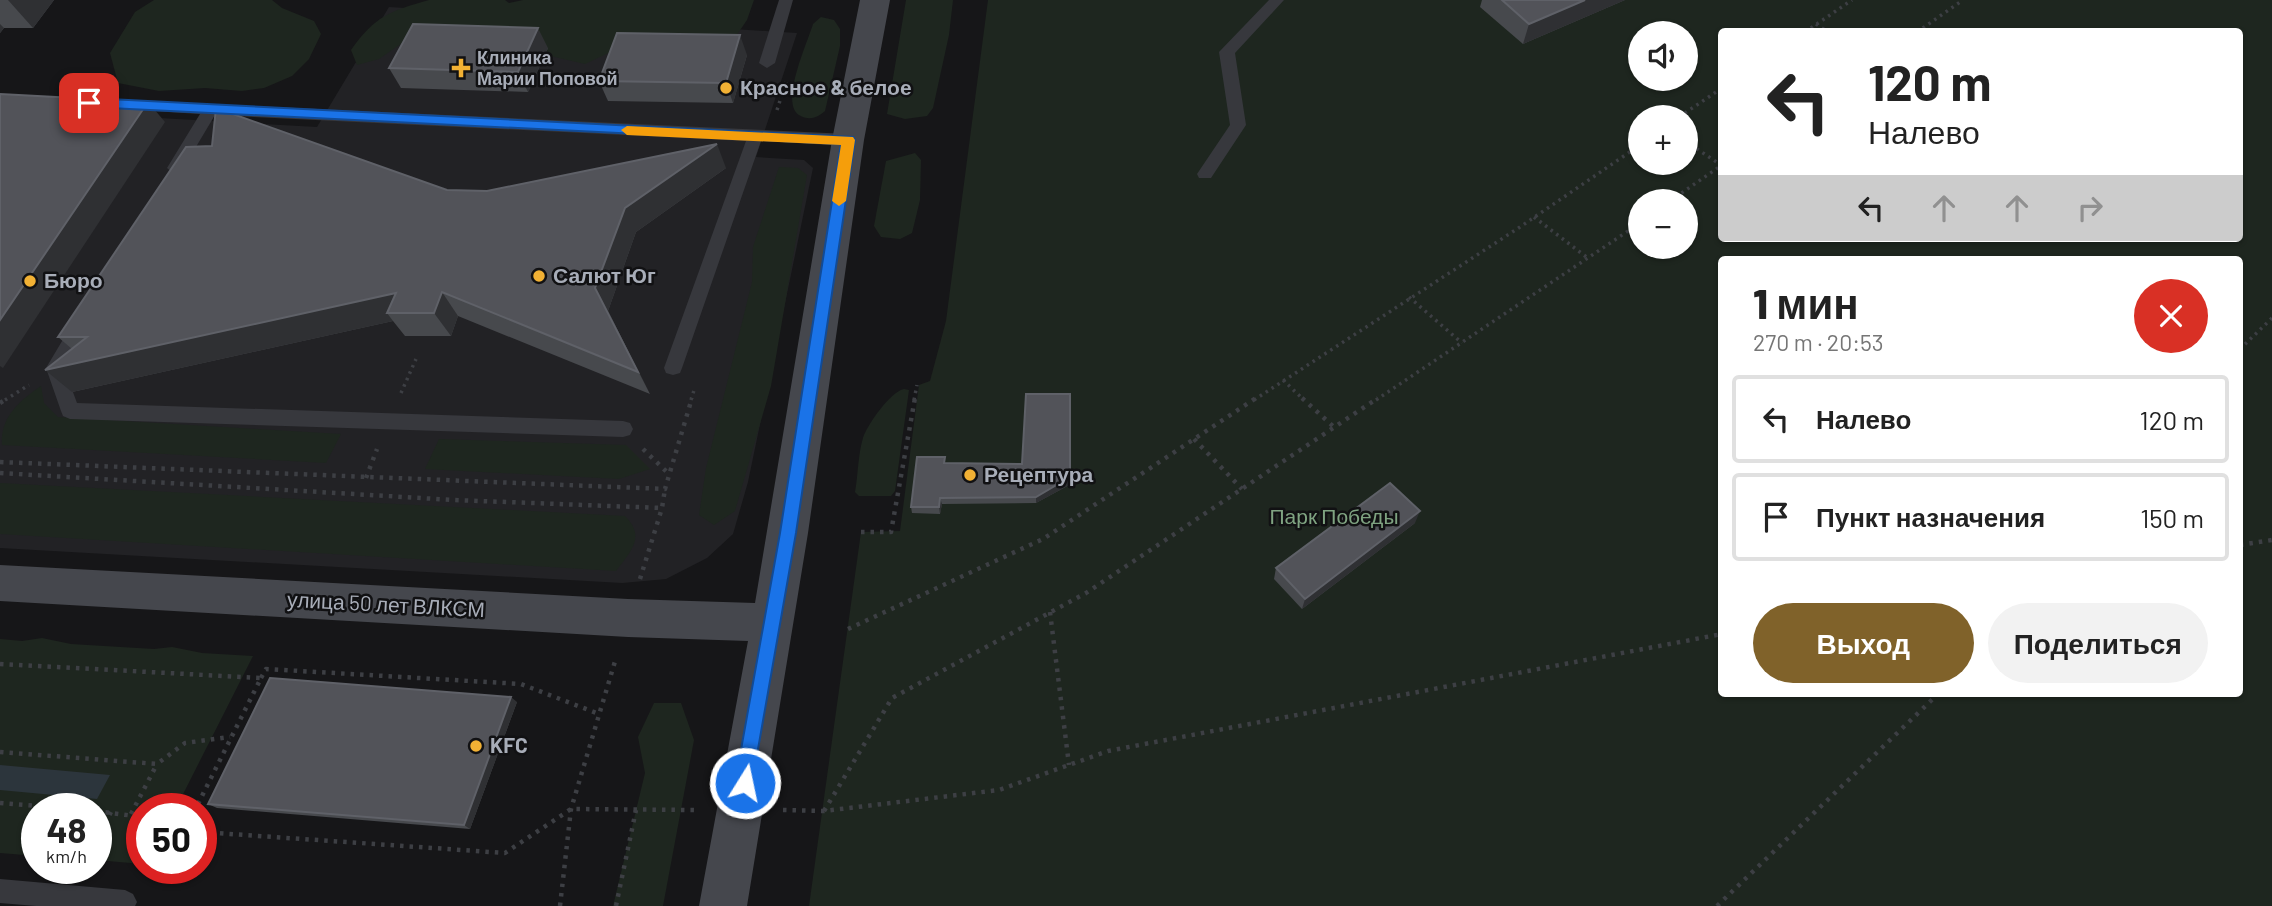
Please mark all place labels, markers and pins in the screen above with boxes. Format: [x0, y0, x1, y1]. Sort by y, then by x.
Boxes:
place label: Клиника Марии Поповой [477, 46, 618, 89]
marker: Клиника Марии Поповой [451, 58, 471, 78]
pin [59, 73, 119, 133]
place label: Красное & белое [740, 74, 912, 99]
marker: Красное & белое [718, 80, 734, 96]
place label: Салют Юг [553, 262, 656, 287]
place label: Бюро [44, 267, 103, 292]
marker: Салют Юг [531, 268, 547, 284]
marker: Бюро [22, 273, 38, 289]
place label: Рецептура [984, 461, 1093, 486]
marker: Рецептура [962, 467, 978, 483]
place label: KFC [490, 732, 528, 757]
marker: KFC [468, 738, 484, 754]

